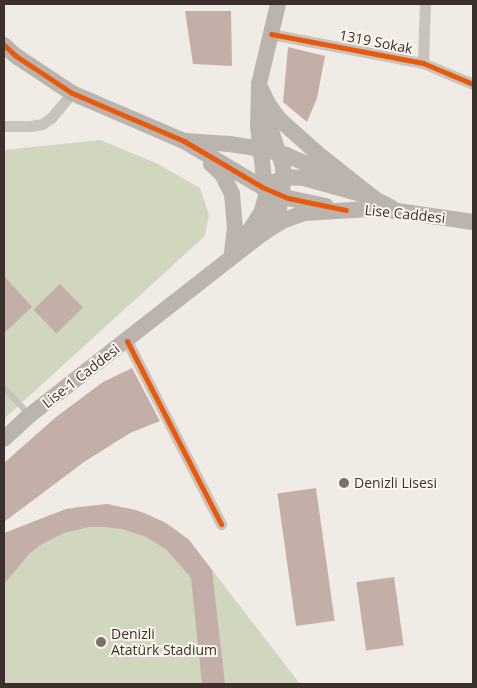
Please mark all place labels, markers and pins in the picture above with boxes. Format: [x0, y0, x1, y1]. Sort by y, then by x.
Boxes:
place label: Denizli Lisesi [354, 475, 437, 491]
marker: Denizli Lisesi [338, 477, 350, 489]
place label: Denizli Atatürk Stadium [111, 626, 217, 658]
marker: Denizli Atatürk Stadium [95, 636, 107, 648]

